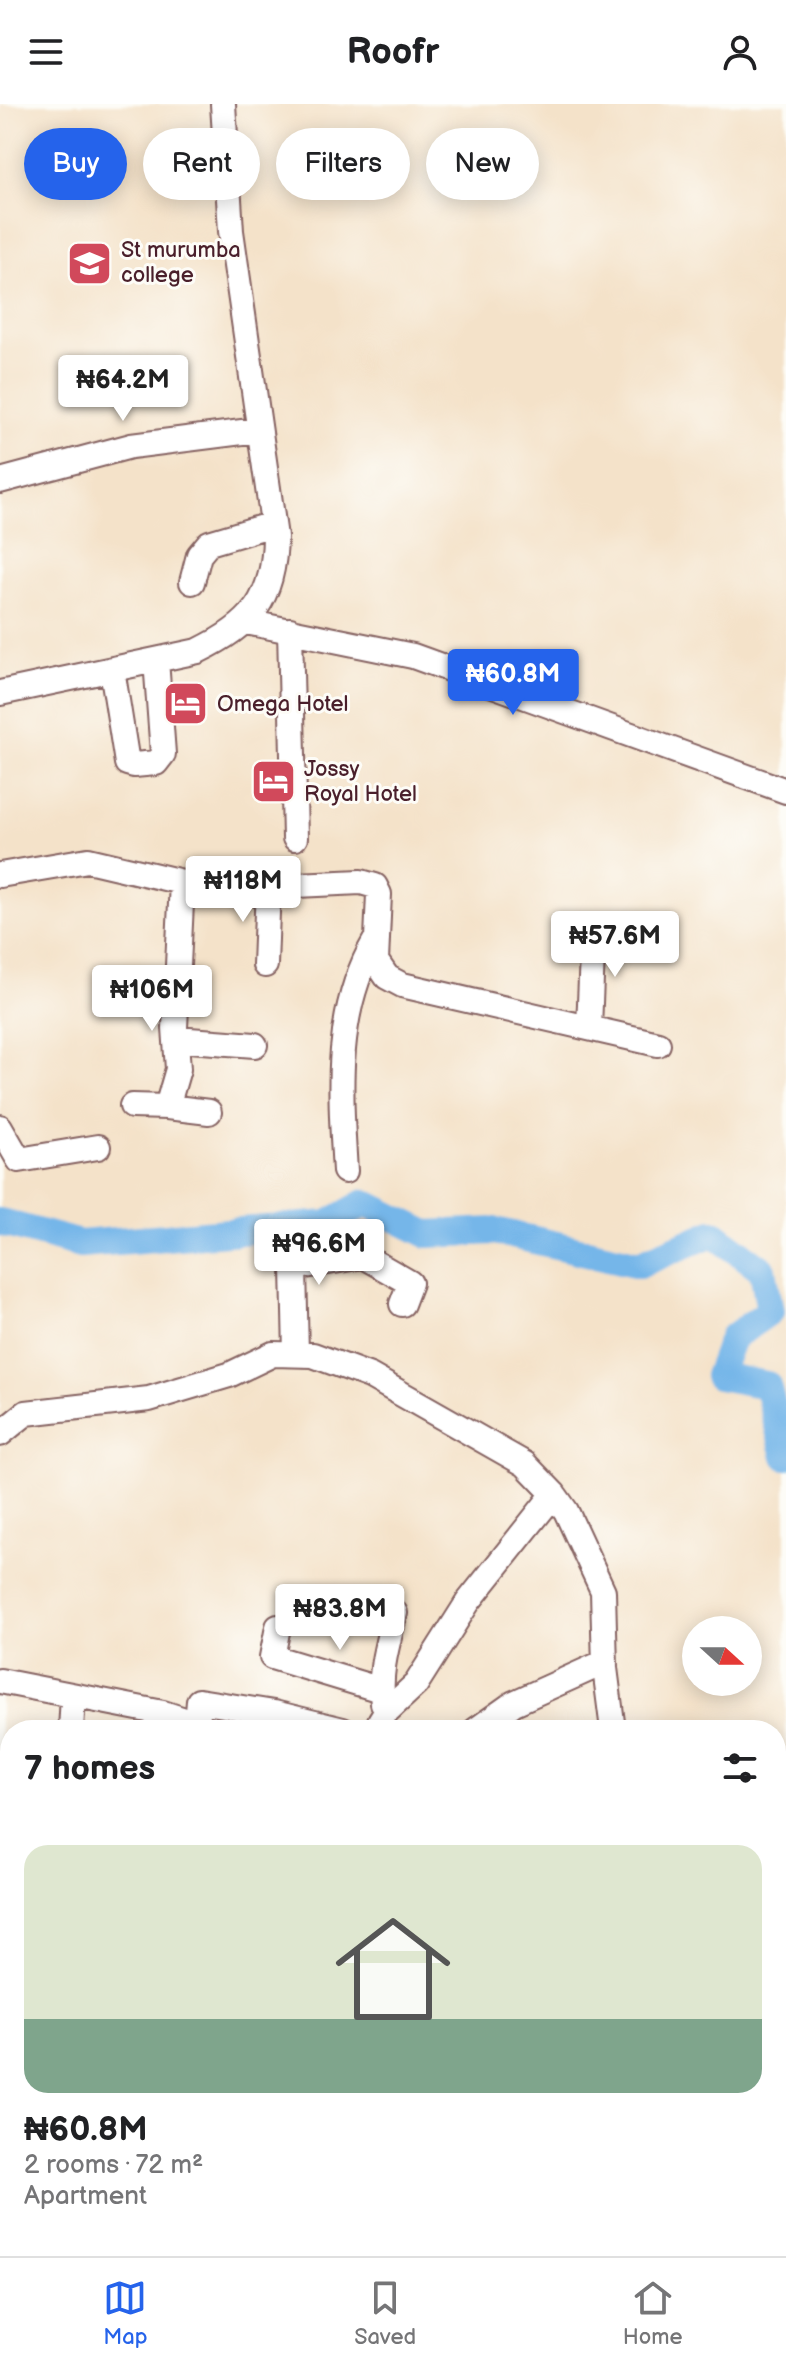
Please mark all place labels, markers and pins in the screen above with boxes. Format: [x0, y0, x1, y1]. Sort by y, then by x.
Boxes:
place label: St murumba college [121, 237, 241, 289]
school or university icon: St murumba college [66, 239, 114, 287]
pin: ₦64.2M [58, 355, 188, 423]
pin: ₦60.8M [448, 649, 578, 717]
hotel icon: Omega Hotel [162, 680, 210, 728]
place label: Omega Hotel [217, 691, 349, 718]
place label: Jossy Royal Hotel [304, 756, 417, 808]
hotel icon: Jossy Royal Hotel [249, 758, 297, 806]
pin: ₦118M [187, 856, 299, 924]
pin: ₦57.6M [550, 911, 680, 979]
pin: ₦106M [96, 965, 208, 1033]
pin: ₦96.6M [254, 1219, 384, 1287]
pin: ₦83.8M [275, 1584, 405, 1652]

